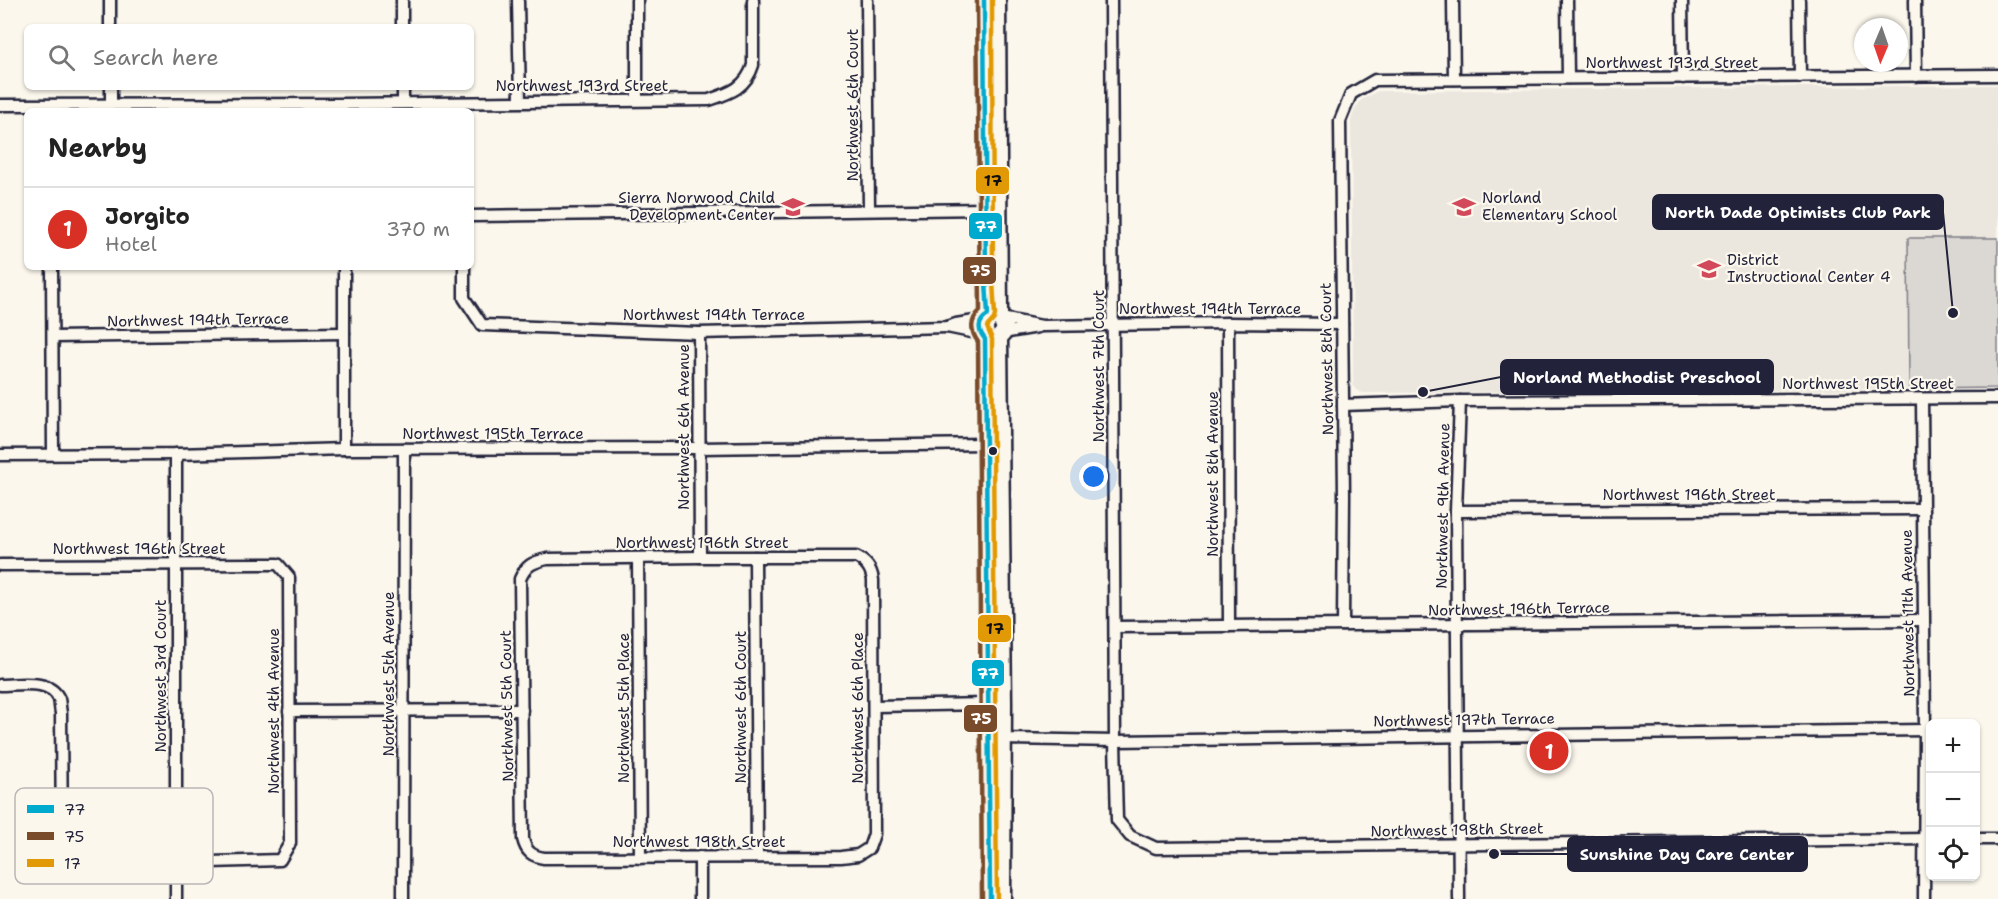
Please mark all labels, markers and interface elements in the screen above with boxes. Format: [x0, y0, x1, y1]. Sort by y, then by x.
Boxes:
north arrow [1854, 18, 1908, 72]
search box [24, 24, 474, 90]
street label: Northwest 6th Court [843, 29, 863, 181]
icon: search [45, 41, 78, 74]
text: Search here [93, 43, 219, 72]
street label: Northwest 193rd Street [1586, 53, 1758, 73]
street label: Northwest 193rd Street [496, 76, 668, 96]
text: Nearby [48, 130, 147, 165]
line badge: 17 [975, 166, 1010, 195]
text: 17 [984, 170, 1002, 191]
place label: Sierra Norwood Child Development Center [618, 188, 775, 225]
place label: Norland Elementary School [1482, 188, 1618, 225]
school or university icon: Sierra Norwood Child Development Center [780, 194, 806, 220]
school or university icon: Norland Elementary School [1451, 194, 1477, 220]
callout: North Dade Optimists Club Park [1653, 195, 1943, 229]
text: Jorgito [105, 202, 190, 231]
text: North Dade Optimists Club Park [1665, 202, 1931, 223]
line badge: 77 [968, 212, 1003, 240]
text: 1 [63, 216, 72, 242]
text: 370 m [386, 216, 450, 242]
text: 77 [975, 216, 997, 237]
text: Hotel [105, 231, 157, 257]
place label: District Instructional Center 4 [1727, 250, 1891, 287]
line badge: 75 [962, 256, 997, 285]
school or university icon: District Instructional Center 4 [1696, 256, 1722, 282]
text: 75 [970, 260, 990, 281]
street label: Northwest 8th Court [1316, 282, 1338, 436]
street label: Northwest 7th Court [1089, 290, 1109, 442]
street label: Northwest 194th Terrace [1119, 299, 1301, 319]
street label: Northwest 194th Terrace [623, 305, 805, 325]
street label: Northwest 194th Terrace [107, 308, 289, 332]
street label: Northwest 6th Avenue [674, 344, 694, 510]
callout: Norland Methodist Preschool [1501, 360, 1773, 394]
text: Norland Methodist Preschool [1513, 367, 1761, 388]
street label: Northwest 195th Street [1782, 374, 1954, 394]
street label: Northwest 8th Avenue [1203, 391, 1223, 557]
street label: Northwest 9th Avenue [1432, 423, 1454, 589]
street label: Northwest 195th Terrace [402, 424, 584, 444]
unlabelled marker [987, 445, 999, 457]
your location [1079, 462, 1108, 491]
street label: Northwest 196th Street [1602, 485, 1776, 505]
street label: Northwest 11th Avenue [1897, 529, 1919, 697]
street label: Northwest 196th Street [615, 533, 789, 553]
street label: Northwest 196th Street [52, 539, 226, 559]
street label: Northwest 5th Avenue [379, 592, 399, 756]
street label: Northwest 196th Terrace [1428, 597, 1610, 621]
street label: Northwest 3rd Court [151, 600, 171, 752]
line badge: 17 [977, 614, 1012, 643]
text: 17 [986, 618, 1004, 639]
street label: Northwest 4th Avenue [264, 628, 284, 794]
street label: Northwest 5th Court [496, 630, 518, 782]
street label: Northwest 6th Court [731, 631, 751, 783]
street label: Northwest 6th Place [848, 632, 868, 784]
street label: Northwest 5th Place [614, 633, 634, 783]
line badge: 77 [971, 659, 1005, 687]
text: 77 [977, 663, 999, 684]
line badge: 75 [963, 704, 998, 733]
text: 75 [971, 708, 991, 729]
street label: Northwest 197th Terrace [1373, 708, 1555, 732]
map controls [1926, 719, 1980, 881]
button: + [1926, 719, 1980, 773]
pin: 1 [1530, 728, 1568, 774]
button: − [1926, 773, 1980, 827]
legend [15, 788, 213, 884]
text: 77 [64, 799, 85, 820]
street label: Northwest 198th Street [1370, 818, 1544, 842]
text: 75 [64, 826, 84, 847]
button: locate [1926, 827, 1980, 881]
street label: Northwest 198th Street [612, 832, 786, 852]
callout: Sunshine Day Care Center [1568, 837, 1807, 871]
text: Sunshine Day Care Center [1580, 844, 1795, 865]
text: 17 [64, 853, 81, 874]

